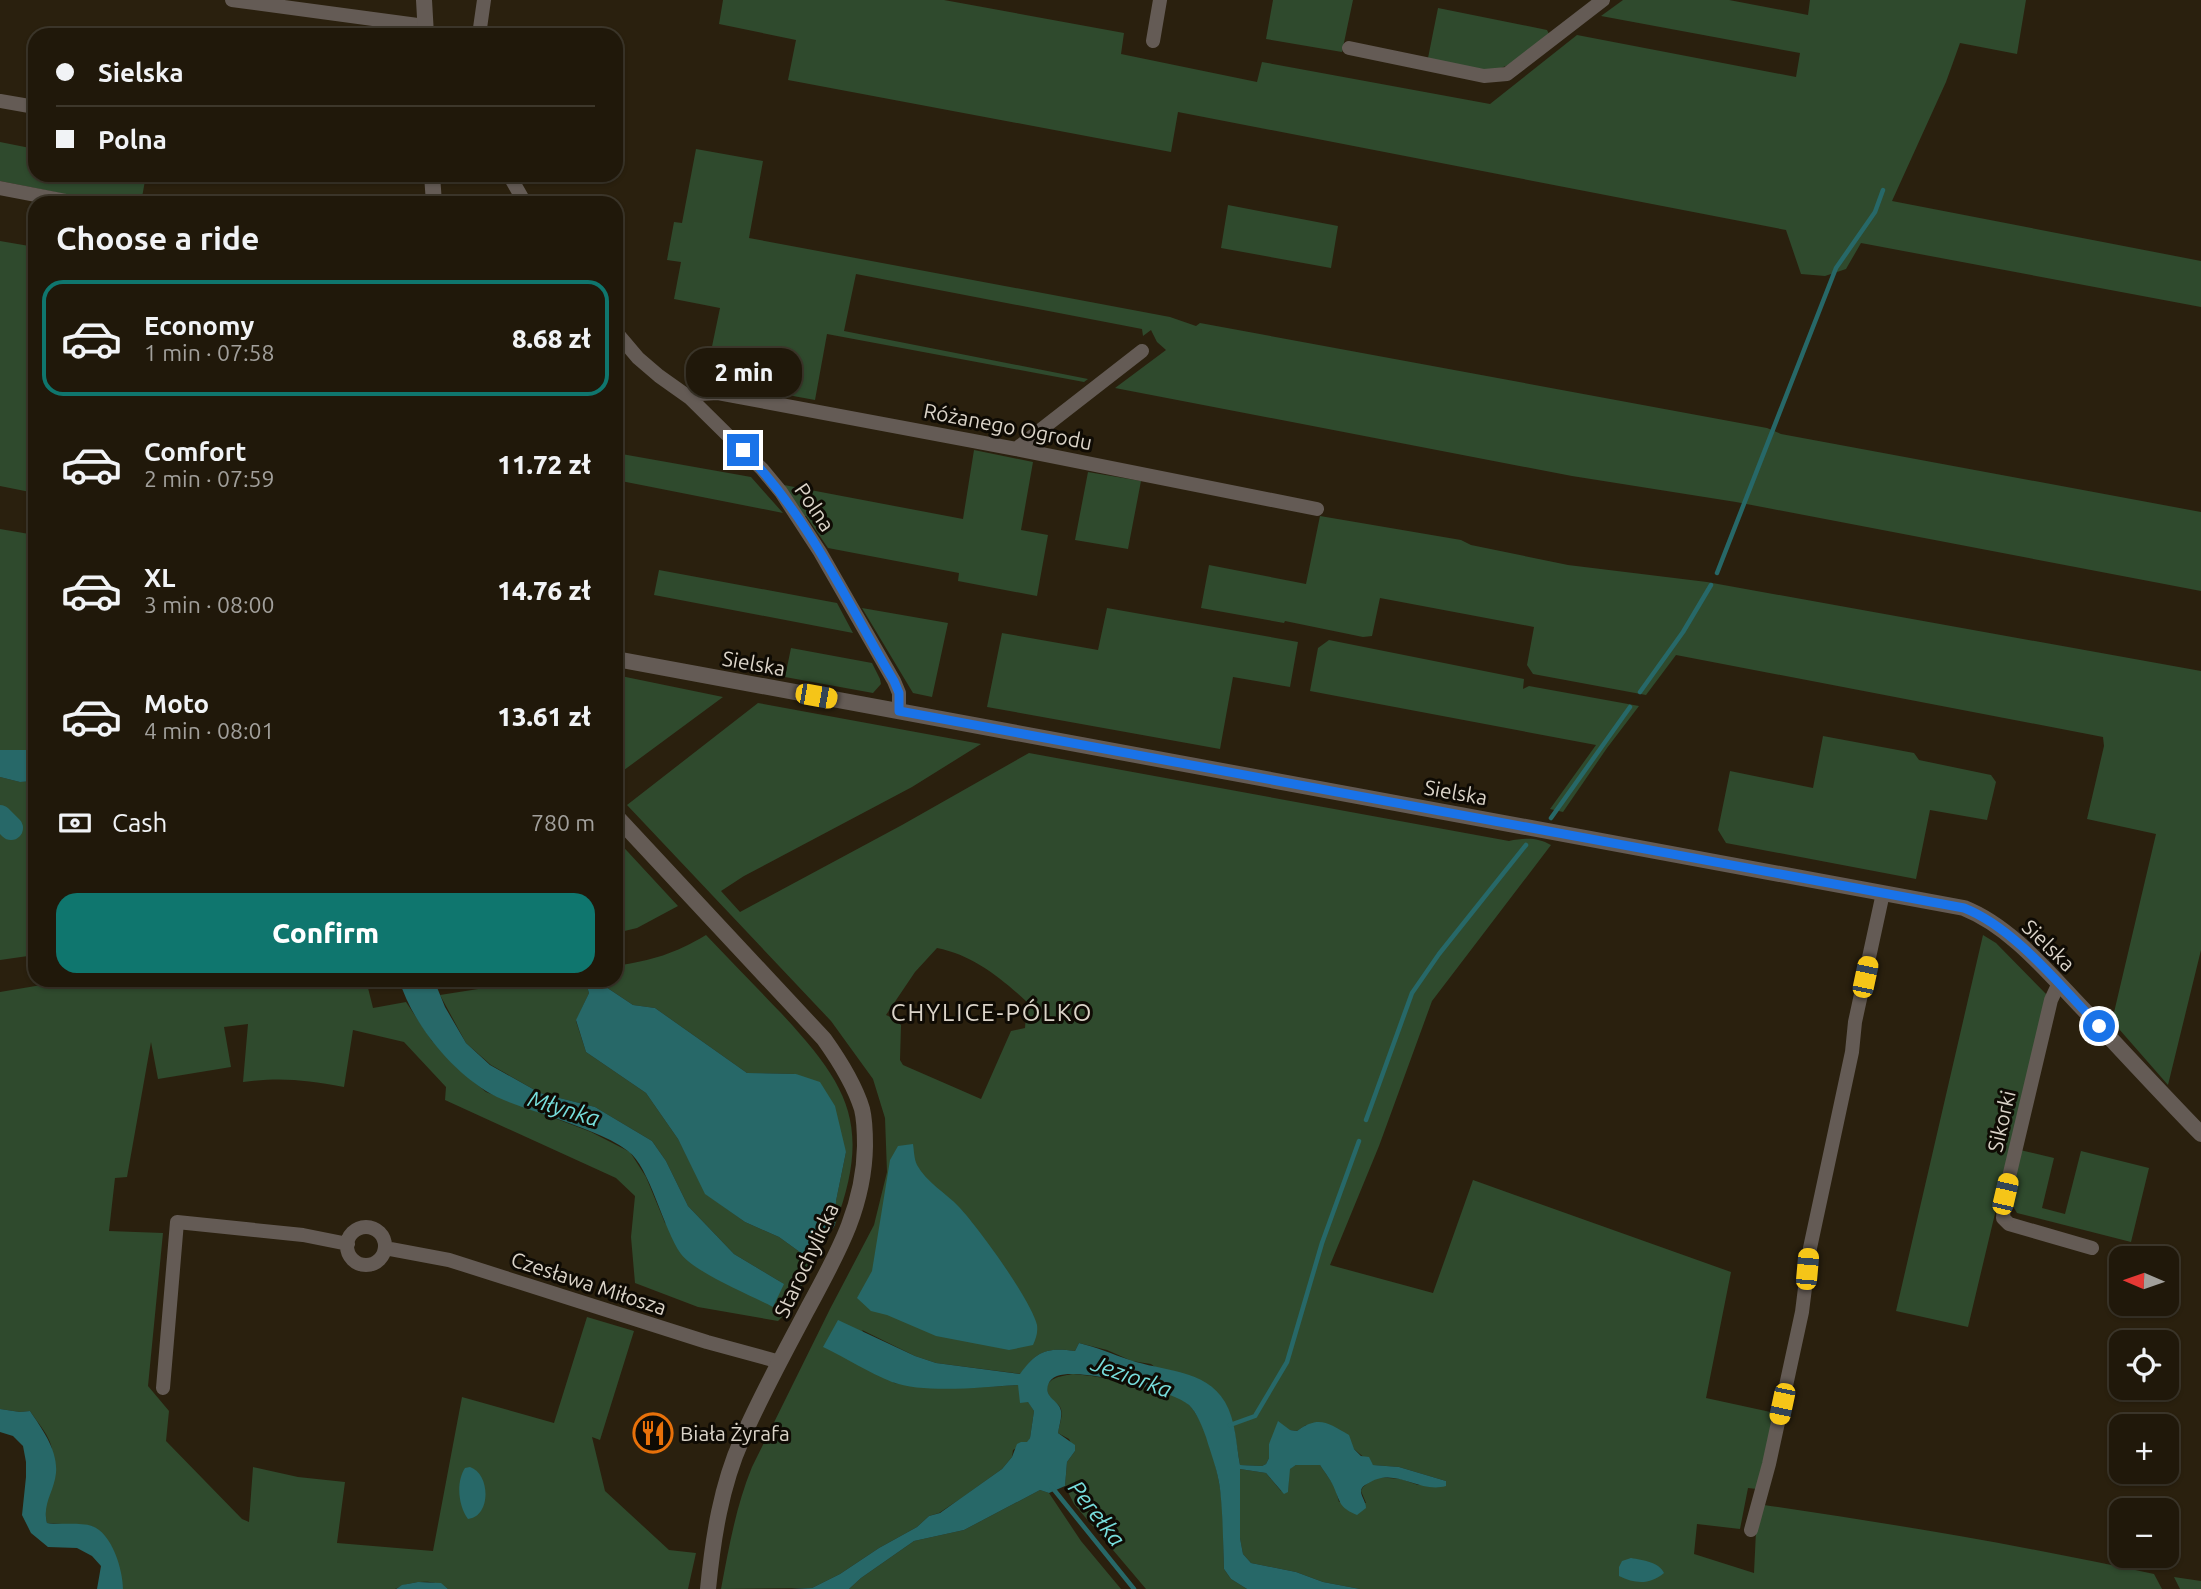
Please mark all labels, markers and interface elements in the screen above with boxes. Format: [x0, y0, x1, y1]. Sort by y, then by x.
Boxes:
text: Sielska [98, 58, 184, 87]
text: Polna [98, 125, 167, 154]
text: Choose a ride [56, 220, 259, 256]
icon: car [60, 307, 123, 370]
text: Economy [144, 311, 254, 340]
text: 8.68 zł [512, 324, 591, 353]
text: 1 min · 07:58 [144, 340, 275, 365]
callout: 2 min [685, 349, 801, 398]
text: 2 min [715, 360, 773, 385]
street label: Różanego Ogrodu [922, 398, 1094, 454]
icon: car [60, 433, 123, 496]
route end [727, 434, 759, 466]
text: Comfort [144, 437, 247, 466]
text: 11.72 zł [497, 450, 591, 479]
text: 2 min · 07:59 [144, 466, 275, 491]
street label: Polna [790, 478, 840, 536]
icon: car [60, 559, 123, 622]
text: XL [144, 563, 175, 592]
text: 14.76 zł [497, 576, 591, 605]
text: 3 min · 08:00 [144, 592, 275, 617]
street label: Sielska [721, 646, 787, 680]
car [794, 682, 839, 710]
icon: car [60, 685, 123, 748]
text: Moto [144, 689, 209, 718]
text: 13.61 zł [497, 702, 591, 731]
text: 4 min · 08:01 [144, 718, 275, 743]
street label: Sielska [1423, 775, 1489, 809]
icon: cash [56, 804, 94, 842]
text: Cash [112, 808, 167, 837]
text: 780 m [531, 810, 595, 835]
button: Confirm [56, 893, 595, 973]
street label: Sielska [2018, 914, 2080, 976]
car [1851, 954, 1880, 1000]
district label: CHYLICE-PÓLKO [891, 998, 1093, 1026]
route start [2083, 1010, 2115, 1042]
water label: Młynka [525, 1085, 603, 1131]
street label: Sikorki [1982, 1088, 2020, 1154]
car [1991, 1171, 2020, 1217]
street label: Starochylicka [769, 1199, 843, 1321]
north arrow [2109, 1246, 2179, 1316]
map controls [2109, 1246, 2179, 1568]
street label: Czesława Miłosza [508, 1247, 670, 1319]
car [1795, 1247, 1820, 1291]
button: locate [2109, 1330, 2179, 1400]
water label: Jeziorka [1088, 1350, 1175, 1402]
car [1768, 1381, 1797, 1427]
restaurant icon: Biała Żyrafa [632, 1412, 674, 1454]
button: + [2109, 1414, 2179, 1484]
place label: Biała Żyrafa [680, 1421, 790, 1445]
water label: Perełka [1064, 1475, 1130, 1551]
button: − [2109, 1498, 2179, 1568]

